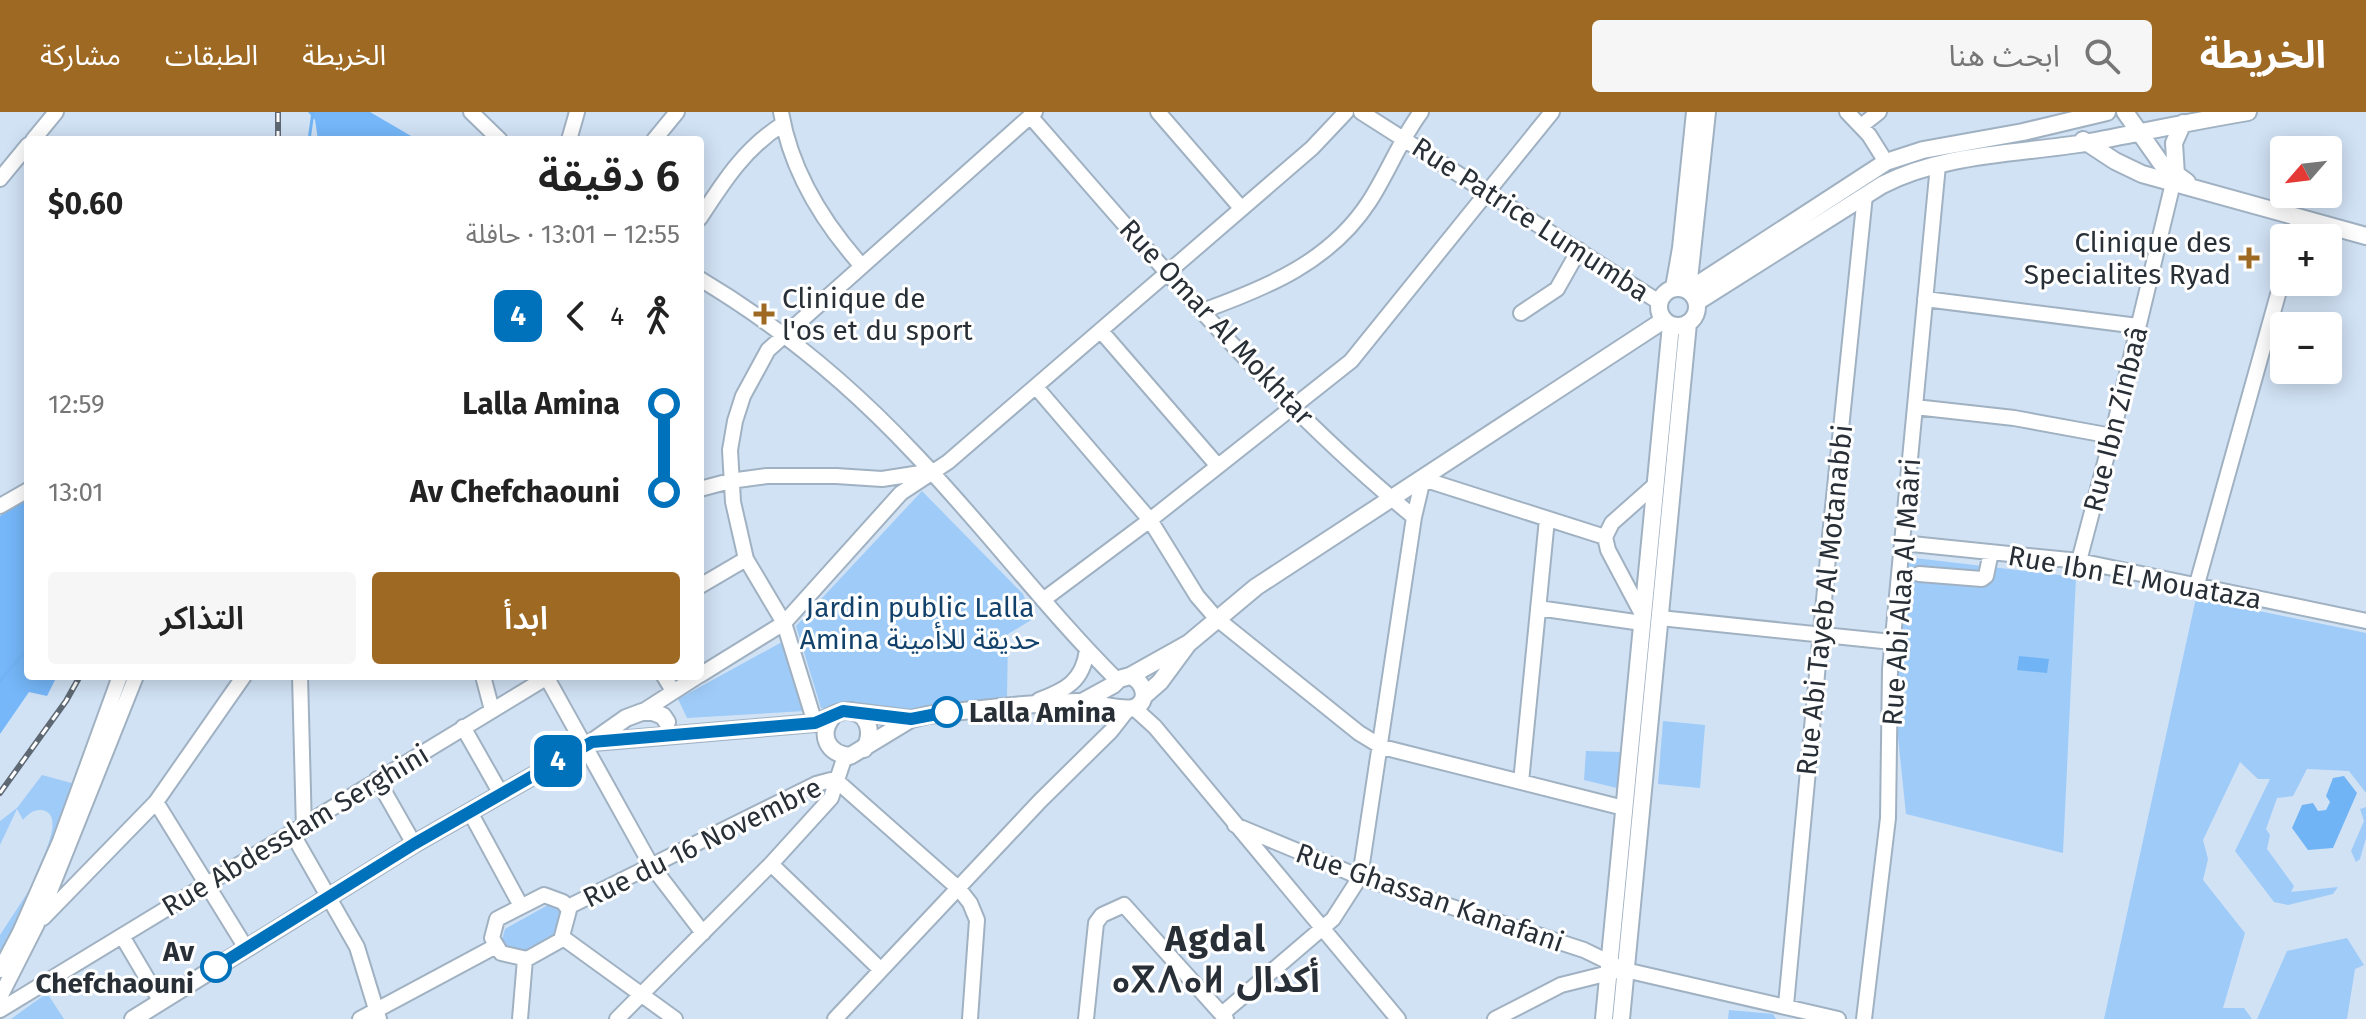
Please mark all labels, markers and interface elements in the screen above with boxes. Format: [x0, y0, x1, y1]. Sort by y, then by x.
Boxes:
search box [1592, 20, 2152, 92]
text: الخريطة [2200, 32, 2326, 78]
icon: search [2080, 34, 2124, 78]
text: ابحث هنا [1948, 38, 2060, 74]
text: مشاركة [40, 39, 121, 72]
text: الطبقات [165, 39, 258, 72]
text: الخريطة [302, 39, 386, 72]
street label: Rue Patrice Lumumba [1406, 130, 1655, 308]
north arrow [2270, 136, 2342, 208]
map controls [2270, 136, 2342, 384]
text: 6 دقيقة [538, 150, 680, 203]
text: $0.60 [48, 186, 123, 222]
street label: Rue Omar Al Mokhtar [1113, 213, 1321, 432]
text: 12:55 – 13:01 · حافلة [466, 219, 680, 250]
button: + [2270, 224, 2342, 296]
place label: Clinique des Specialites Ryad [2024, 226, 2231, 291]
marker: Clinique des Specialites Ryad [2238, 247, 2260, 269]
place label: Clinique de l'os et du sport [782, 282, 974, 347]
icon: back [554, 294, 598, 338]
icon: walk [636, 294, 680, 338]
text: 4 [510, 299, 526, 332]
text: 4 [610, 301, 624, 332]
marker: Clinique de l'os et du sport [753, 303, 775, 325]
button: − [2270, 312, 2342, 384]
street label: Rue Ibn Zinbaâ [2076, 323, 2155, 515]
text: Lalla Amina [462, 386, 620, 422]
text: 12:59 [48, 389, 105, 420]
street label: Rue Abi Tayeb Al Motanabbi [1790, 423, 1859, 777]
street label: Rue Abi Alaa Al Maâri [1876, 457, 1927, 727]
text: Av Chefchaouni [410, 474, 620, 510]
text: 13:01 [48, 477, 104, 508]
street label: Rue Ibn El Mouataza [2006, 539, 2264, 616]
button: التذاكر [48, 572, 356, 664]
button: ابدأ [372, 572, 680, 664]
park label: Jardin public Lalla Amina حديقة للاأمينة [800, 591, 1040, 656]
place label: Lalla Amina [969, 696, 1116, 729]
marker: Lalla Amina [932, 697, 962, 727]
line badge: 4 [532, 735, 584, 787]
street label: Rue Abdesslam Serghini [156, 738, 435, 923]
text: 4 [550, 744, 566, 777]
street label: Rue du 16 Novembre [578, 770, 827, 914]
street label: Rue Ghassan Kanafani [1292, 836, 1568, 959]
district label: Agdal ⴰⴳⴷⴰⵍ أكدال [1112, 917, 1320, 1002]
place label: Av Chefchaouni [36, 935, 195, 1000]
marker: Av Chefchaouni [201, 952, 231, 982]

